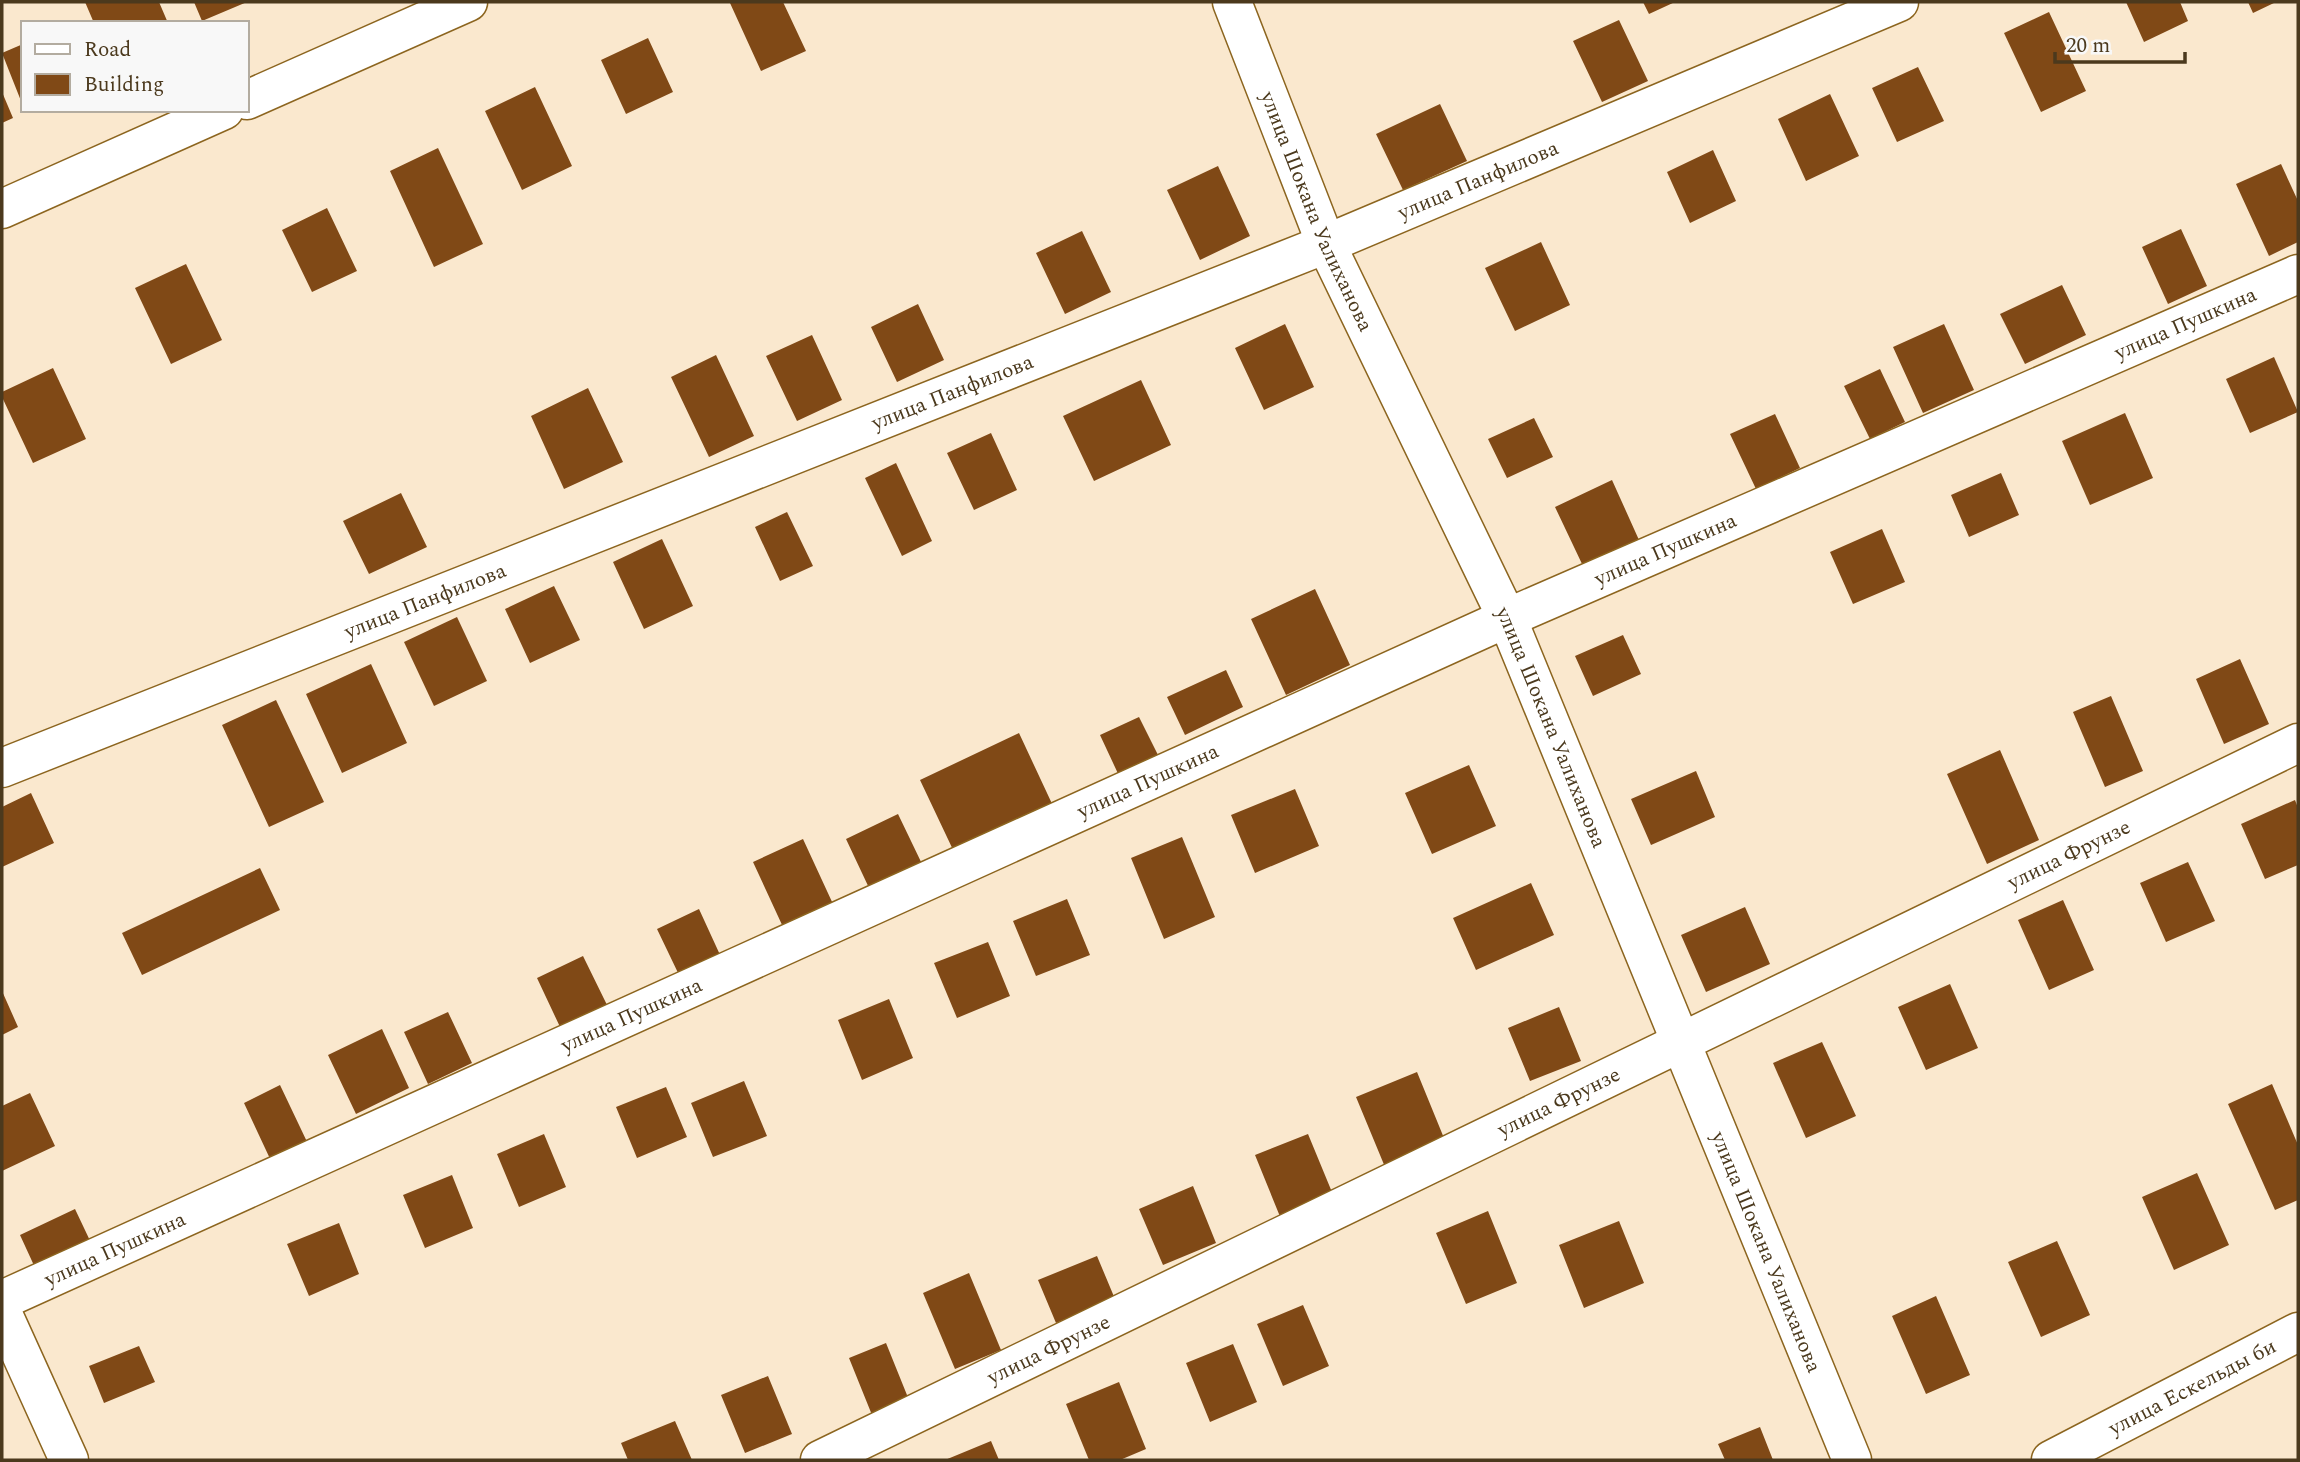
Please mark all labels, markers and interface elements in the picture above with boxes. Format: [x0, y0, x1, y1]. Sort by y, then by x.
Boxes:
legend [21, 21, 248, 112]
scale bar [2055, 21, 2184, 65]
text: 20 m [2066, 30, 2110, 62]
text: Road [84, 34, 131, 66]
text: Building [84, 69, 164, 101]
street label: улица Шокана Уалиханова [1251, 86, 1381, 338]
street label: улица Панфилова [1392, 132, 1565, 229]
street label: улица Пушкина [2109, 279, 2263, 369]
street label: улица Панфилова [866, 346, 1039, 440]
street label: улица Пушкина [1589, 505, 1743, 595]
street label: улица Панфилова [339, 555, 512, 648]
street label: улица Шокана Уалиханова [1486, 600, 1615, 854]
street label: улица Пушкина [1071, 735, 1225, 828]
street label: улица Фрунзе [2001, 812, 2136, 899]
street label: улица Пушкина [555, 969, 708, 1062]
street label: улица Фрунзе [1491, 1059, 1626, 1147]
street label: улица Шокана Уалиханова [1702, 1126, 1830, 1378]
street label: улица Пушкина [38, 1203, 192, 1296]
street label: улица Фрунзе [981, 1307, 1116, 1394]
street label: улица Ескельды би [2102, 1331, 2282, 1445]

